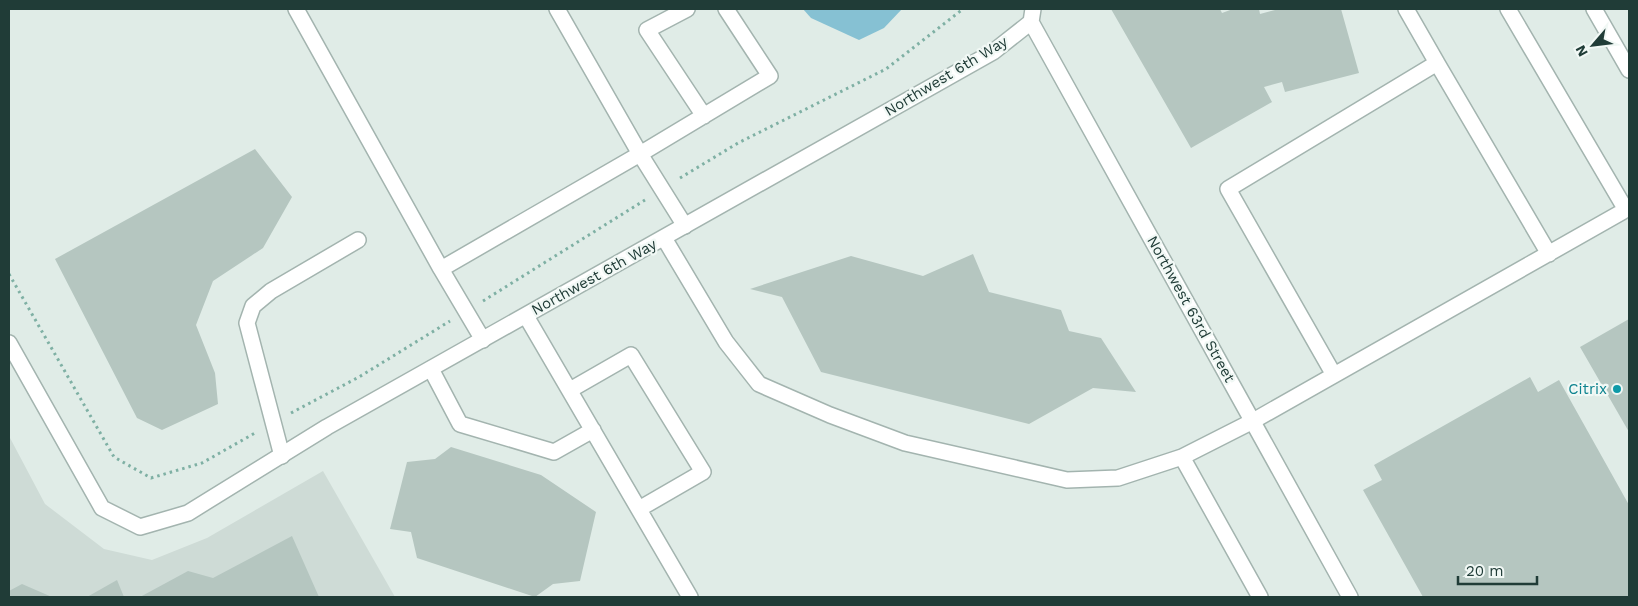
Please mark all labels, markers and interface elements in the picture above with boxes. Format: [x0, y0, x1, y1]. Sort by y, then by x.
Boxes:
north arrow [1568, 20, 1618, 70]
street label: Northwest 6th Way [881, 32, 1011, 120]
text: N [1572, 43, 1591, 59]
street label: Northwest 63rd Street [1143, 233, 1239, 386]
street label: Northwest 6th Way [528, 235, 660, 319]
place label: Citrix [1568, 380, 1607, 398]
marker: Citrix [1611, 383, 1623, 395]
scale bar [1458, 554, 1537, 586]
text: 20 m [1466, 562, 1504, 580]

